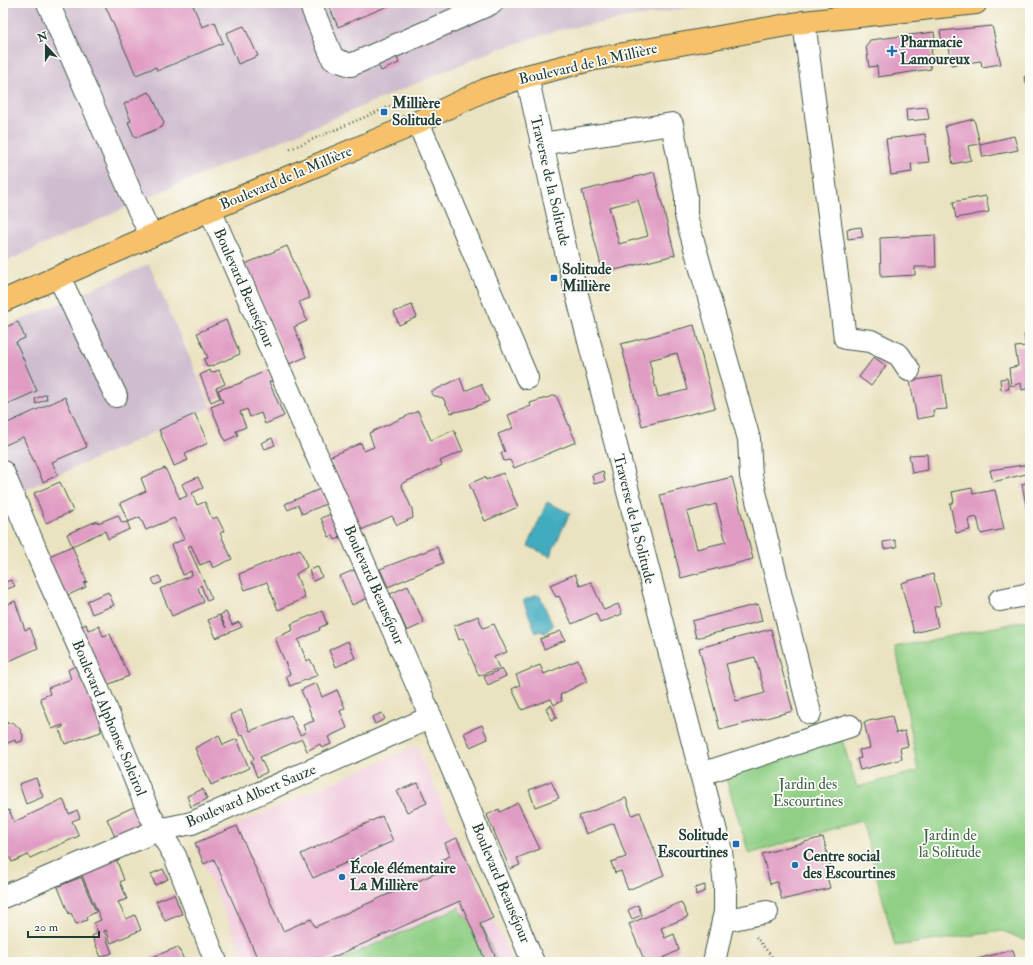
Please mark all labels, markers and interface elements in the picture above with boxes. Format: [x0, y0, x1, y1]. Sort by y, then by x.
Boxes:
north arrow [26, 26, 66, 66]
text: N [35, 29, 51, 45]
place label: Pharmacie Lamoureux [900, 33, 970, 69]
street label: Boulevard de la Millière [517, 39, 659, 89]
marker: Pharmacie Lamoureux [887, 46, 897, 56]
place label: Millière Solitude [391, 94, 442, 130]
marker: Millière Solitude [379, 107, 389, 117]
street label: Traverse de la Solitude [526, 114, 574, 248]
street label: Boulevard de la Millière [217, 142, 355, 214]
street label: Boulevard Beauséjour [209, 225, 279, 351]
place label: Solitude Millière [561, 260, 612, 296]
marker: Solitude Millière [549, 273, 559, 283]
street label: Traverse de la Solitude [609, 452, 659, 586]
street label: Boulevard Beauséjour [339, 522, 409, 648]
street label: Boulevard Alphonse Soleirol [67, 637, 151, 799]
street label: Boulevard Albert Sauze [183, 760, 319, 832]
park label: Jardin des Escourtines [773, 775, 843, 811]
street label: Boulevard Beauséjour [467, 820, 535, 946]
place label: Solitude Escourtines [657, 826, 729, 862]
park label: Jardin de la Solitude [919, 826, 981, 862]
marker: Solitude Escourtines [731, 839, 741, 849]
place label: Centre social des Escourtines [803, 847, 895, 883]
place label: École élémentaire La Millière [350, 857, 457, 895]
marker: Centre social des Escourtines [790, 860, 800, 870]
marker: École élémentaire La Millière [337, 872, 347, 882]
scale bar [28, 913, 99, 939]
text: 20 m [34, 920, 59, 935]

